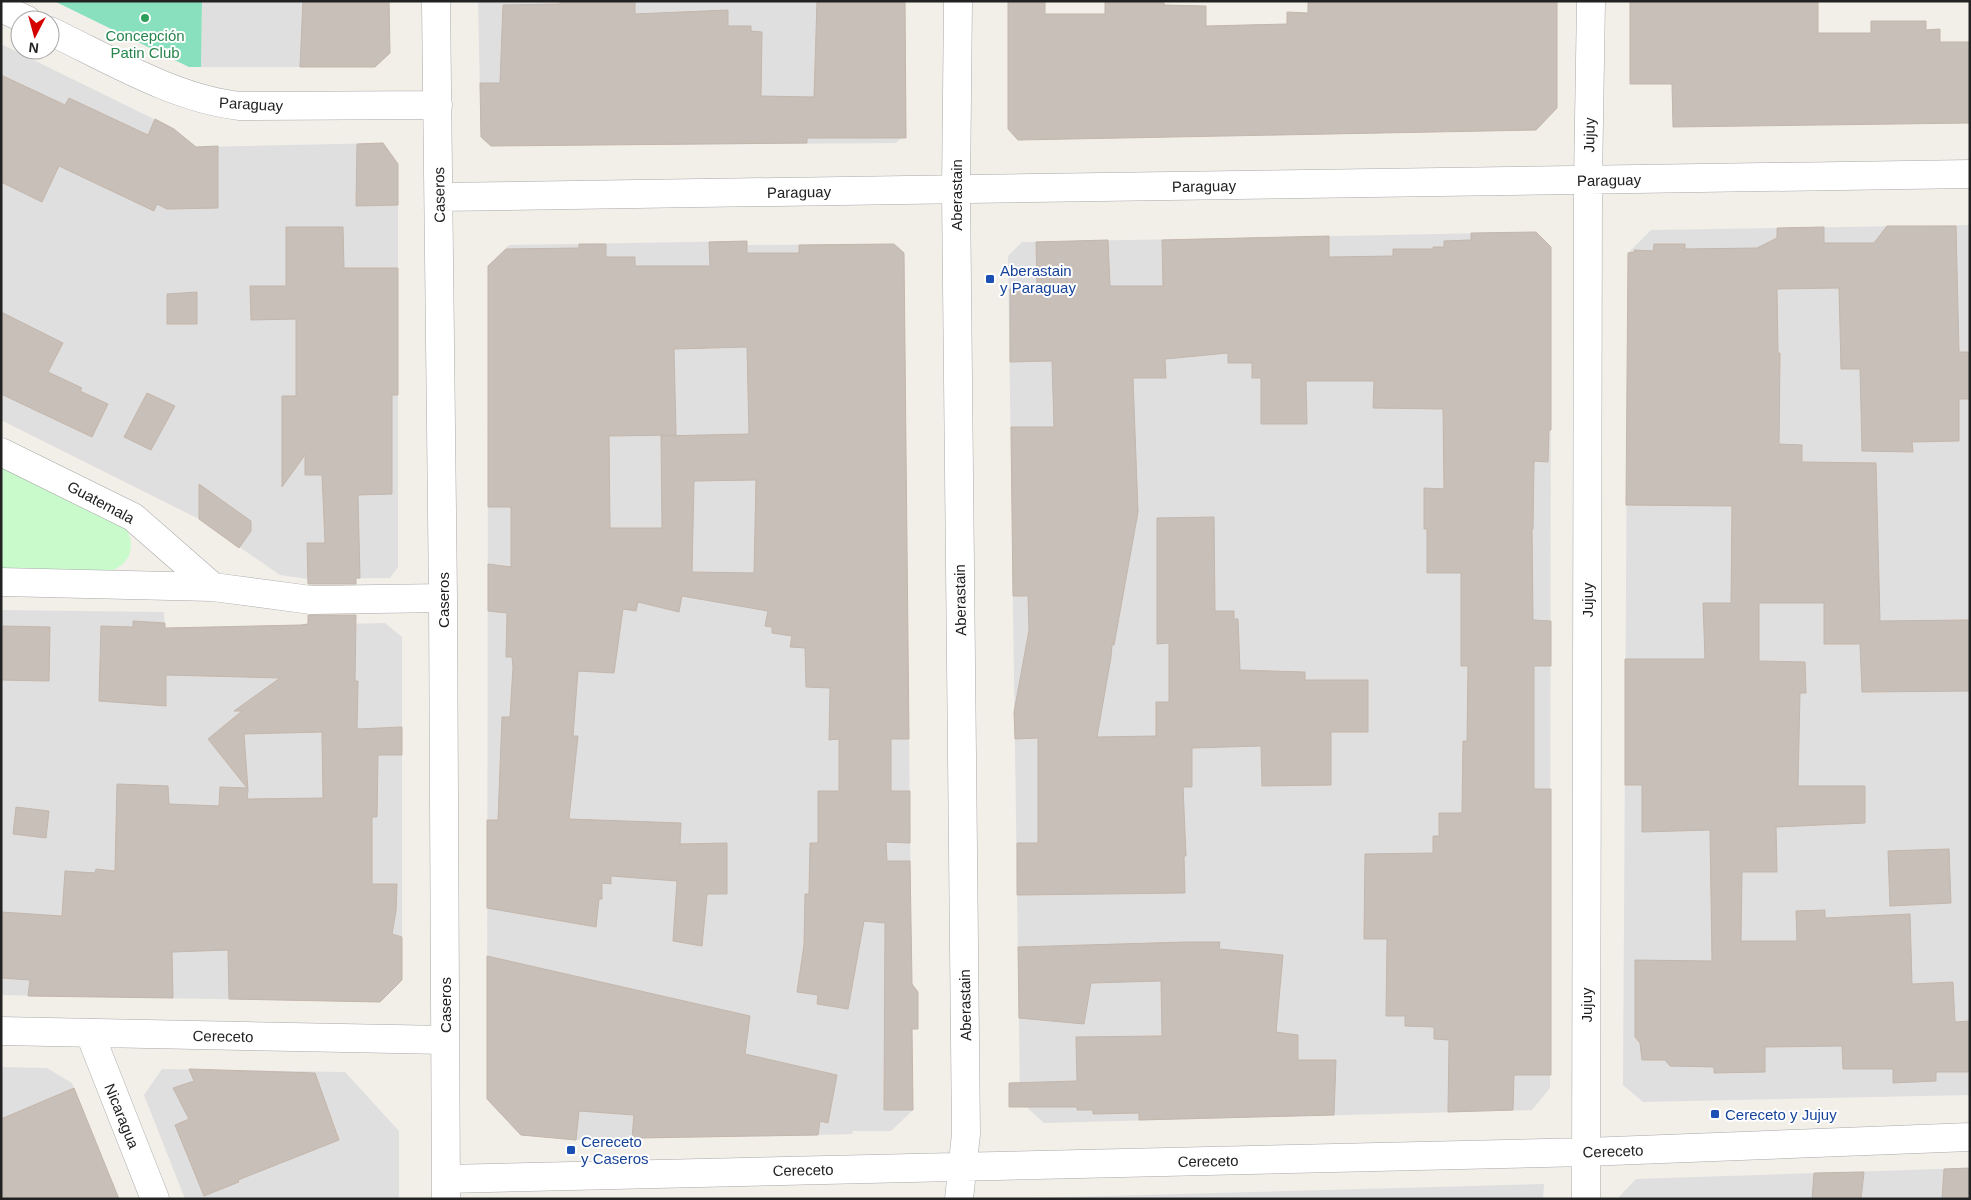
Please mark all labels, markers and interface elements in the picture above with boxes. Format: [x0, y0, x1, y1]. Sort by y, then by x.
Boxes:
north arrow [10, 10, 60, 60]
marker: Concepción Patin Club [139, 12, 151, 24]
place label: Concepción Patin Club [105, 27, 185, 61]
text: N [28, 39, 40, 56]
street label: Paraguay [218, 94, 284, 114]
street label: Jujuy [1580, 117, 1598, 153]
street label: Aberastain [948, 159, 965, 231]
street label: Caseros [430, 167, 448, 223]
street label: Paraguay [1577, 171, 1642, 189]
street label: Paraguay [1172, 177, 1237, 195]
street label: Paraguay [767, 183, 832, 201]
place label: Aberastain y Paraguay [1000, 262, 1076, 296]
marker: Aberastain y Paraguay [984, 273, 996, 285]
street label: Guatemala [65, 477, 138, 527]
street label: Aberastain [951, 564, 969, 636]
street label: Caseros [435, 572, 452, 628]
street label: Jujuy [1579, 582, 1596, 618]
street label: Aberastain [956, 969, 974, 1041]
street label: Caseros [437, 977, 454, 1033]
street label: Jujuy [1578, 987, 1595, 1023]
street label: Cereceto [192, 1027, 254, 1045]
street label: Nicaragua [101, 1081, 143, 1151]
place label: Cereceto y Jujuy [1725, 1106, 1837, 1123]
marker: Cereceto y Jujuy [1709, 1108, 1721, 1120]
place label: Cereceto y Caseros [581, 1133, 649, 1167]
street label: Cereceto [1582, 1141, 1644, 1161]
marker: Cereceto y Caseros [565, 1144, 577, 1156]
street label: Cereceto [1177, 1152, 1239, 1170]
street label: Cereceto [772, 1161, 834, 1179]

